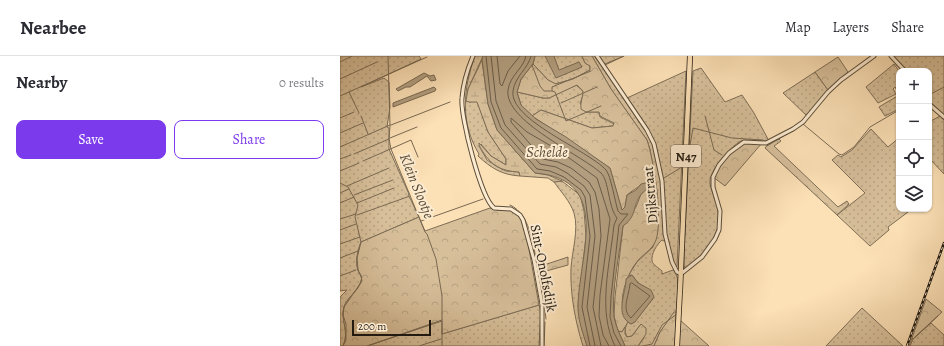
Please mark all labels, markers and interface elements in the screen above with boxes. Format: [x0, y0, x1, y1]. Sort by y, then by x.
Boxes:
text: Nearbee [20, 15, 86, 41]
text: Map [785, 18, 811, 37]
text: Layers [833, 18, 869, 37]
text: Share [891, 18, 924, 37]
map controls [896, 68, 932, 212]
button: + [896, 68, 932, 104]
text: Nearby [16, 71, 67, 94]
text: 0 results [279, 74, 324, 91]
button: − [896, 104, 932, 140]
button: Save [16, 120, 166, 159]
button: Share [174, 120, 324, 159]
button: locate [896, 140, 932, 176]
water label: Schelde [526, 142, 568, 162]
road number: N47 [671, 145, 701, 167]
water label: Klein Slootje [395, 150, 439, 222]
street label: Dijkstraat [639, 165, 662, 224]
button: layers [896, 176, 932, 212]
street label: Sint-Onolfsdijk [526, 223, 561, 314]
scale bar [352, 318, 431, 337]
text: 200 m [358, 319, 386, 334]

